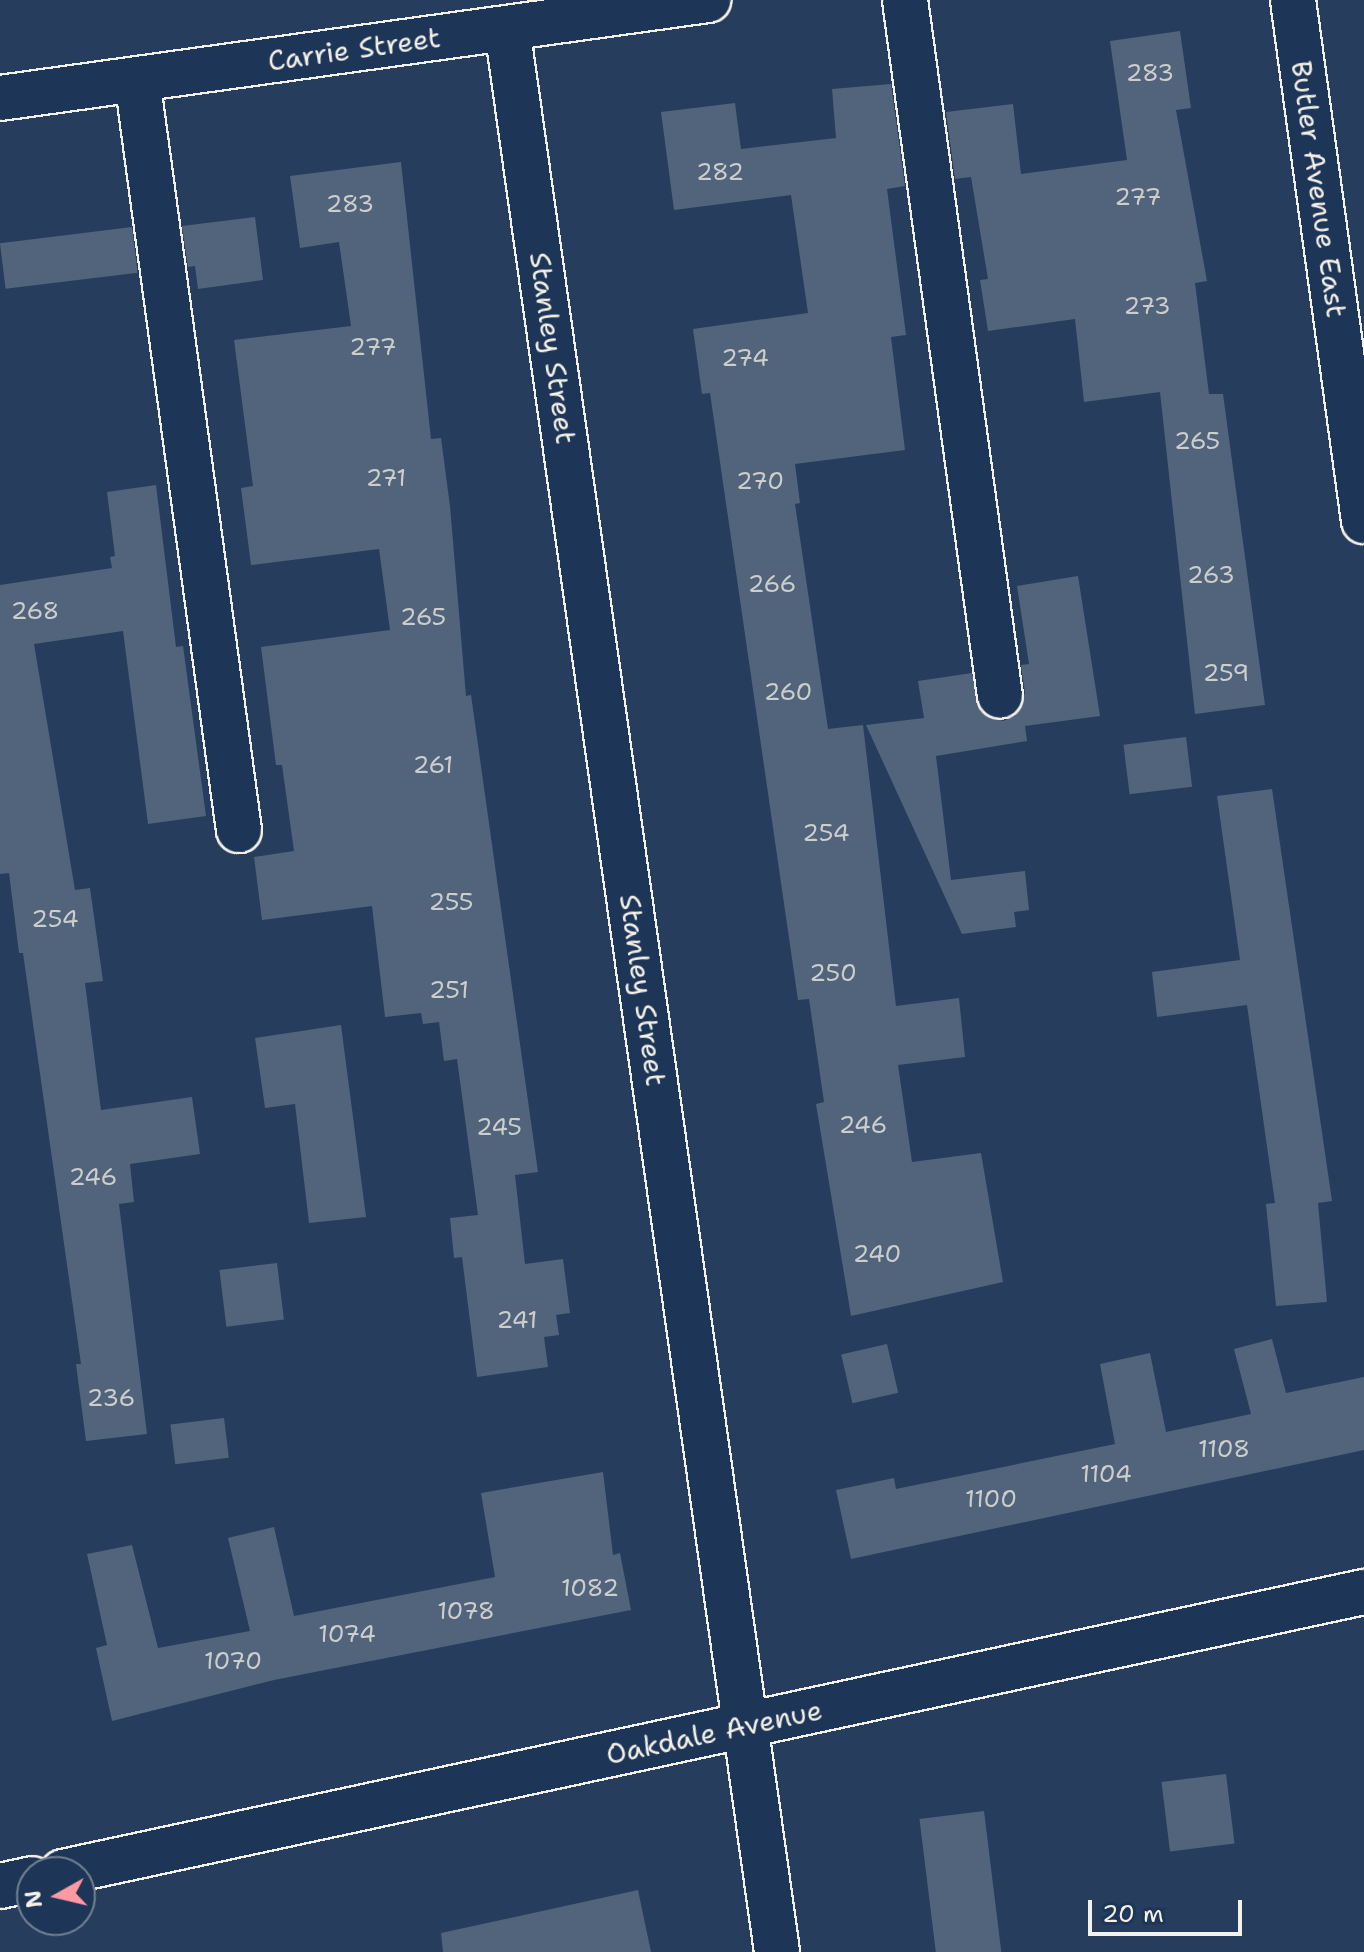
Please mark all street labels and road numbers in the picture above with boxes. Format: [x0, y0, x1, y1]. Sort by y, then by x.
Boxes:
street label: Carrie Street [266, 20, 442, 78]
street label: Butler Avenue East [1284, 59, 1354, 319]
street label: Stanley Street [523, 250, 583, 446]
street label: Stanley Street [613, 892, 673, 1088]
street label: Oakdale Avenue [603, 1693, 825, 1771]

